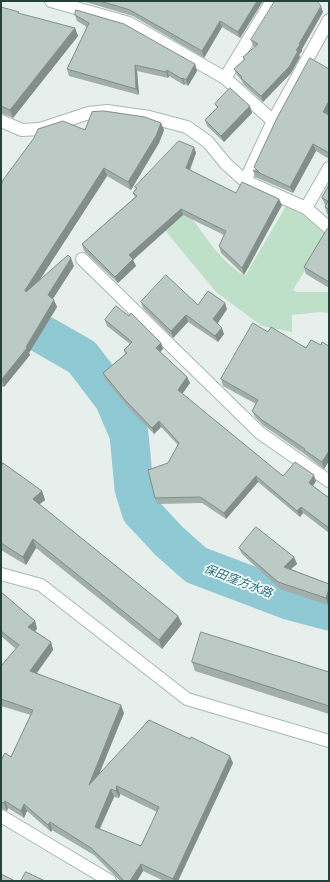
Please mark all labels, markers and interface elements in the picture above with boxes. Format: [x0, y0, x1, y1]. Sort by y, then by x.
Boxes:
water label: 保田窪方水路 [202, 561, 274, 601]

